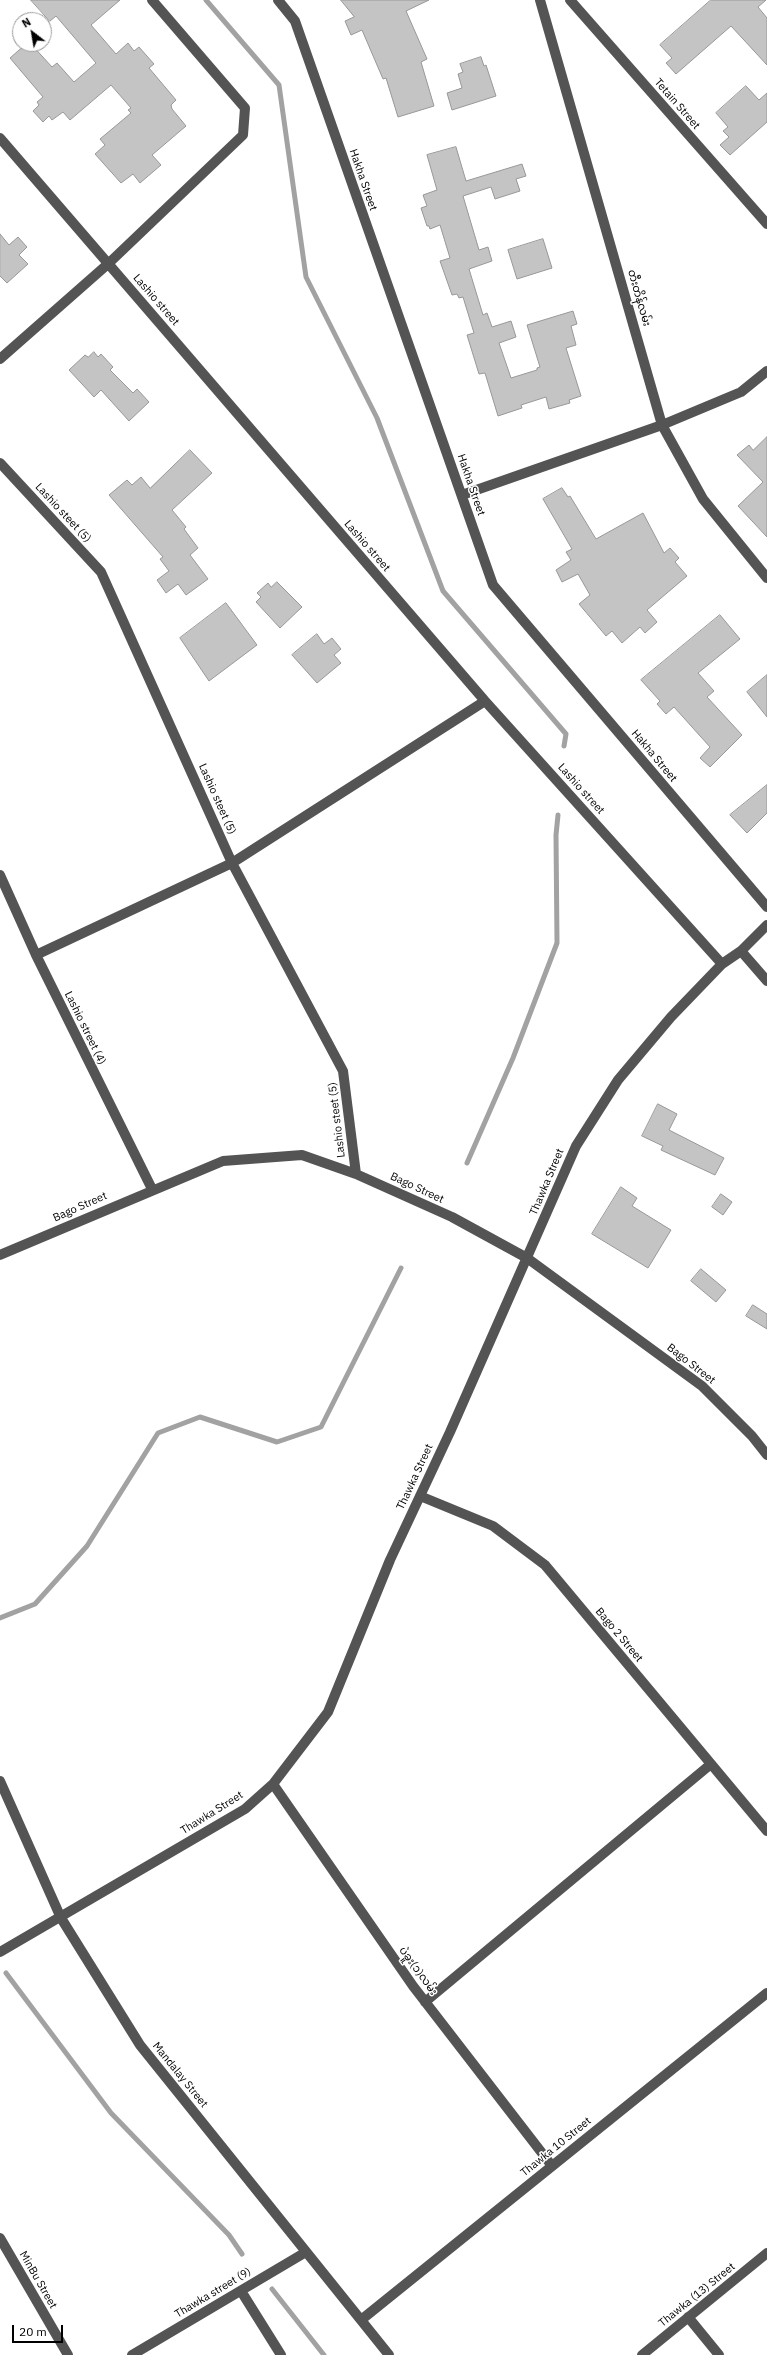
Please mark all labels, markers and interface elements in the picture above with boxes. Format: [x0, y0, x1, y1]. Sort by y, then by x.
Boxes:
north arrow [12, 12, 52, 52]
text: N [19, 15, 33, 31]
street label: Tetain Street [651, 76, 703, 132]
street label: Hakha Street [346, 147, 380, 213]
street label: တီးတိန်လမ်း [625, 268, 653, 328]
street label: Lashio street [130, 272, 182, 328]
street label: Hakha Street [454, 452, 488, 518]
street label: Lashio steet (5) [32, 481, 94, 545]
street label: Lashio street [341, 518, 393, 574]
street label: Hakha Street [628, 727, 680, 785]
street label: Lashio street [555, 761, 607, 817]
street label: Lashio steet (5) [195, 762, 239, 836]
street label: Lashio street (4) [62, 989, 108, 1067]
street label: Lashio steet (5) [326, 1081, 348, 1159]
street label: Thawka Street [527, 1147, 567, 1217]
street label: Bago Street [388, 1170, 446, 1206]
street label: Bago Street [51, 1189, 109, 1225]
street label: Bago Street [664, 1341, 718, 1387]
street label: Thawka Street [394, 1442, 436, 1512]
street label: Bago 2 Street [592, 1605, 646, 1665]
street label: Thawka Street [178, 1789, 246, 1837]
street label: ပဲခူး(၁)လမ်း [396, 1944, 440, 1998]
street label: Mandalay Street [150, 2040, 210, 2110]
street label: Thawka 10 Street [518, 2114, 594, 2180]
street label: MinBu Street [16, 2249, 60, 2311]
street label: Thawka (13) Street [656, 2260, 738, 2330]
street label: Thawka street (9) [172, 2265, 254, 2321]
scale bar [14, 2317, 65, 2343]
text: 20 m [19, 2324, 47, 2339]

